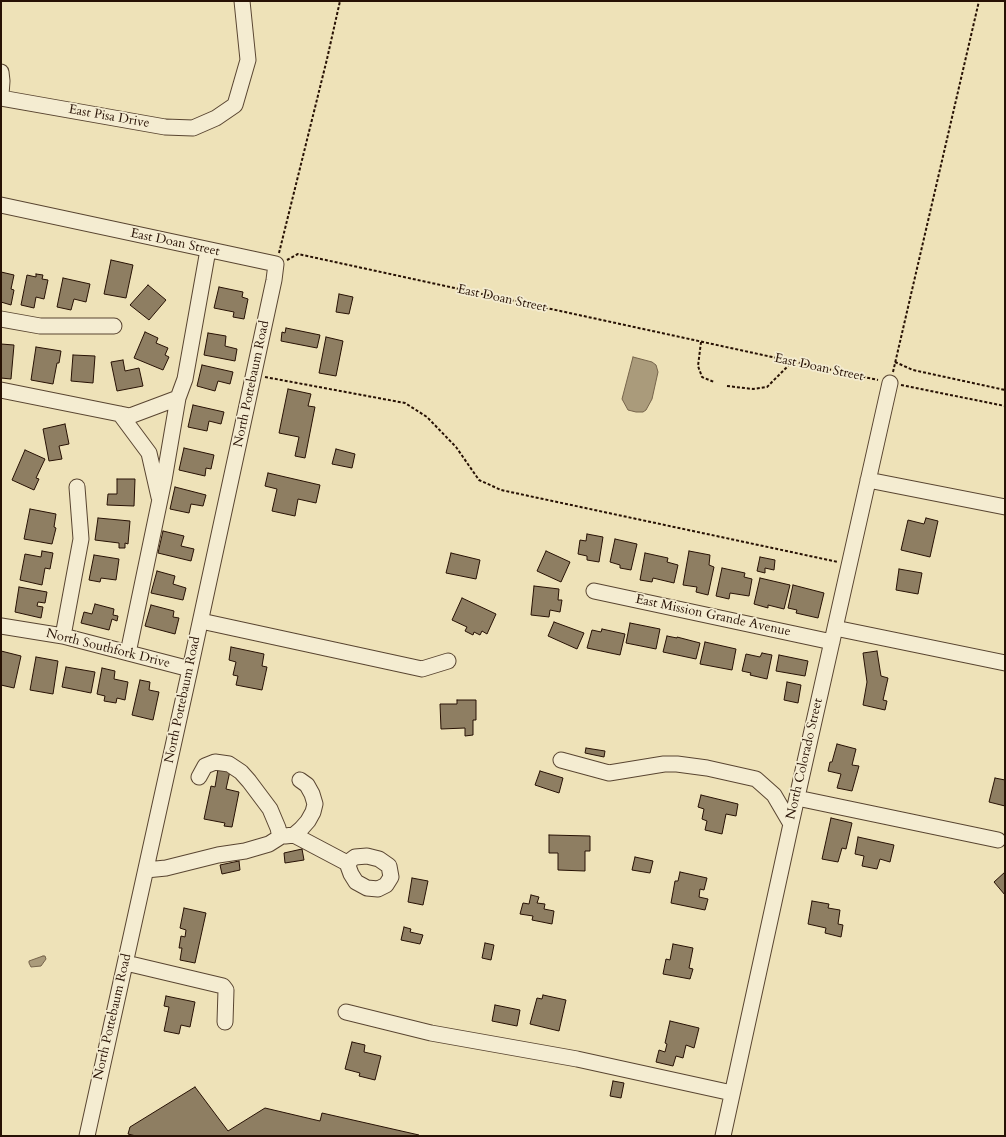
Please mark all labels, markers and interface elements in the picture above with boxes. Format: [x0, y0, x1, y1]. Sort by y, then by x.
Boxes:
street label: East Pisa Drive [67, 102, 151, 132]
street label: East Doan Street [129, 226, 221, 260]
street label: East Doan Street [456, 282, 548, 316]
street label: North Pottebaum Road [231, 319, 273, 449]
street label: East Doan Street [773, 351, 865, 385]
street label: East Mission Grande Avenue [634, 592, 792, 640]
street label: North Southfork Drive [44, 626, 172, 672]
street label: North Pottebaum Road [162, 635, 204, 765]
street label: North Colorado Street [783, 697, 827, 821]
street label: North Pottebaum Road [91, 952, 135, 1082]

